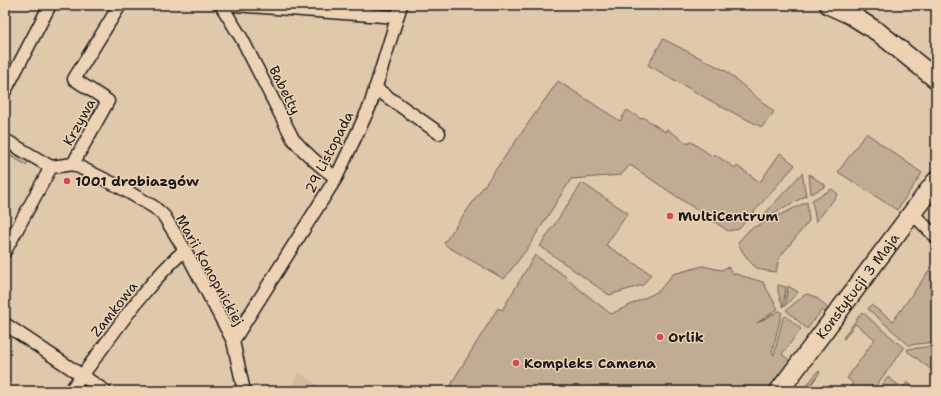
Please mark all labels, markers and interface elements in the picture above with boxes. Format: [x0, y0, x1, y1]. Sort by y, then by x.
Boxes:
street label: Babetty [265, 63, 305, 117]
street label: Krzywa [59, 95, 99, 149]
street label: 29 Listopada [301, 108, 357, 196]
place label: 1001 drobiazgów [75, 172, 199, 190]
marker: 1001 drobiazgów [62, 176, 72, 186]
place label: MultiCentrum [678, 207, 779, 225]
street label: Marii Konopnickiej [172, 211, 248, 329]
marker: MultiCentrum [665, 211, 675, 221]
street label: Konstytucji 3 Maja [812, 229, 903, 343]
street label: Zamkowa [87, 278, 141, 340]
place label: Orlik [668, 328, 704, 346]
marker: Orlik [655, 332, 665, 342]
place label: Kompleks Camena [524, 354, 656, 372]
marker: Kompleks Camena [511, 358, 521, 368]

